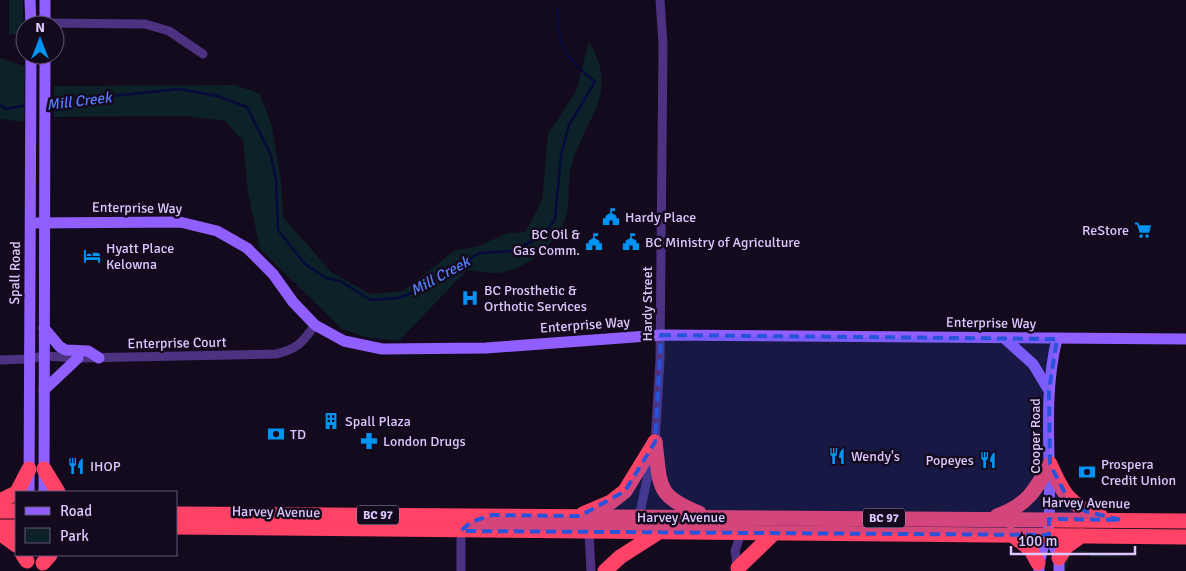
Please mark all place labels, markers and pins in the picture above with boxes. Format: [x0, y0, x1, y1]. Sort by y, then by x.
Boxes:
public building icon: Hardy Place [601, 207, 621, 227]
place label: Hardy Place [625, 209, 696, 226]
supermarket icon: ReStore [1133, 220, 1153, 240]
place label: ReStore [1082, 222, 1129, 239]
place label: BC Oil & Gas Comm. [513, 226, 580, 259]
public building icon: BC Oil & Gas Comm. [584, 232, 604, 252]
public building icon: BC Ministry of Agriculture [621, 232, 641, 252]
place label: BC Ministry of Agriculture [645, 234, 800, 251]
place label: Hyatt Place Kelowna [106, 240, 174, 273]
hotel icon: Hyatt Place Kelowna [82, 246, 102, 266]
place label: BC Prosthetic & Orthotic Services [484, 282, 587, 315]
hospital icon: BC Prosthetic & Orthotic Services [460, 288, 480, 308]
building icon: Spall Plaza [321, 411, 341, 431]
place label: Spall Plaza [345, 413, 411, 430]
bank icon: TD [266, 424, 286, 444]
place label: TD [290, 426, 306, 443]
pharmacy icon: London Drugs [359, 431, 379, 451]
place label: London Drugs [383, 433, 466, 450]
restaurant icon: Wendy's [827, 446, 847, 466]
place label: Wendy's [851, 448, 900, 465]
restaurant icon: Popeyes [978, 450, 998, 470]
place label: Popeyes [925, 452, 974, 469]
restaurant icon: IHOP [66, 456, 86, 476]
place label: Prospera Credit Union [1101, 456, 1176, 489]
place label: IHOP [90, 458, 121, 475]
bank icon: Prospera Credit Union [1077, 462, 1097, 482]

